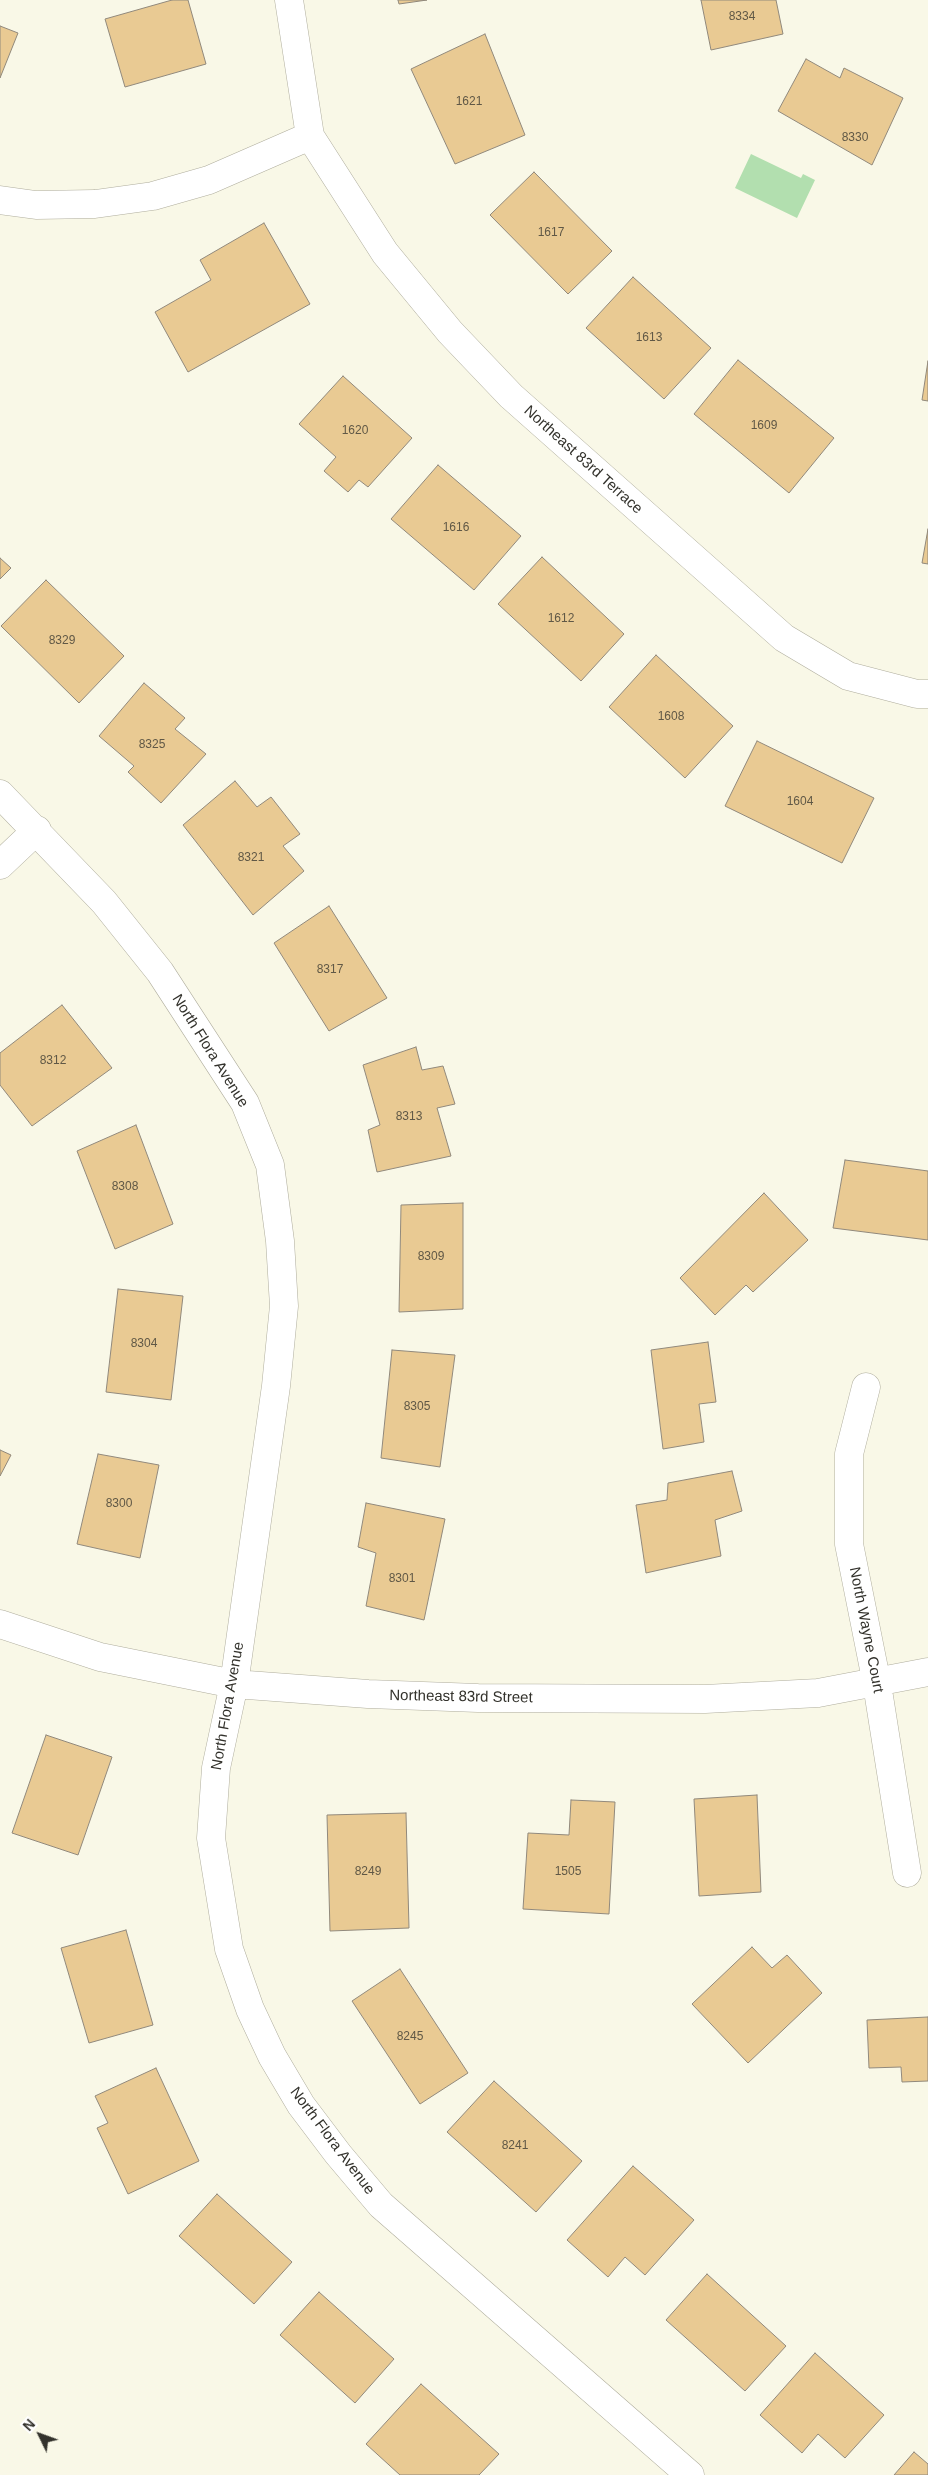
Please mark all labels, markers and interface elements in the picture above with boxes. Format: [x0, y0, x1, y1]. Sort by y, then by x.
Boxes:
house number: 8334 [729, 10, 755, 24]
house number: 1621 [456, 95, 482, 109]
house number: 8330 [842, 131, 868, 145]
house number: 1617 [538, 226, 564, 240]
house number: 1613 [636, 331, 662, 345]
street label: Northeast 83rd Terrace [520, 402, 646, 518]
house number: 1609 [751, 419, 777, 433]
house number: 1620 [342, 424, 368, 438]
house number: 1616 [443, 521, 469, 535]
house number: 1612 [548, 612, 574, 626]
house number: 8329 [49, 634, 75, 648]
house number: 1608 [658, 710, 684, 724]
house number: 8325 [139, 738, 165, 752]
house number: 1604 [787, 795, 813, 809]
house number: 8321 [238, 851, 264, 865]
house number: 8317 [317, 963, 343, 977]
street label: North Flora Avenue [168, 991, 252, 1111]
house number: 8312 [40, 1054, 66, 1068]
house number: 8313 [396, 1110, 422, 1124]
house number: 8308 [112, 1180, 138, 1194]
house number: 8309 [418, 1250, 444, 1264]
house number: 8304 [131, 1337, 157, 1351]
house number: 8305 [404, 1400, 430, 1414]
house number: 8300 [106, 1497, 132, 1511]
street label: North Wayne Court [845, 1566, 887, 1694]
house number: 8301 [389, 1572, 415, 1586]
street label: North Flora Avenue [208, 1641, 248, 1771]
street label: Northeast 83rd Street [389, 1687, 533, 1707]
house number: 8249 [355, 1865, 381, 1879]
house number: 1505 [555, 1865, 581, 1879]
house number: 8245 [397, 2030, 423, 2044]
street label: North Flora Avenue [286, 2084, 378, 2198]
house number: 8241 [502, 2139, 528, 2153]
north arrow [15, 2410, 65, 2460]
text: N [20, 2416, 38, 2434]

